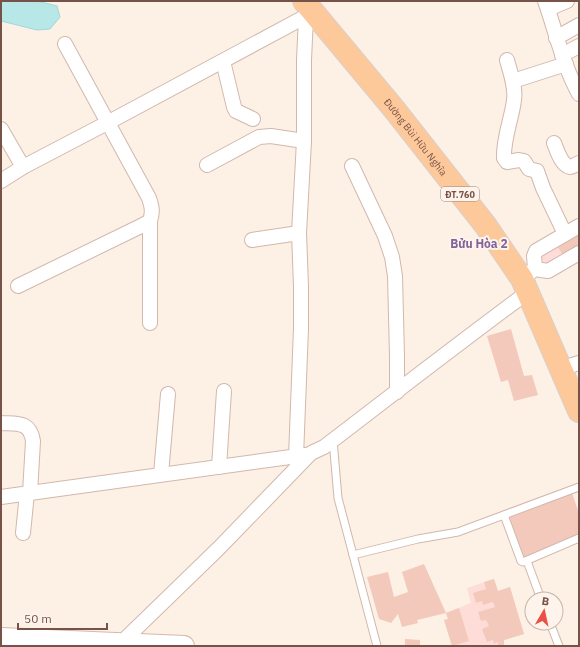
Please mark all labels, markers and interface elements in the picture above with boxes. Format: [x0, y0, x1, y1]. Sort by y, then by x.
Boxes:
street label: Đường Bùi Hữu Nghĩa [381, 95, 451, 179]
road number: ĐT.760 [441, 187, 479, 201]
district label: Bửu Hòa 2 [450, 236, 508, 251]
north arrow [524, 591, 564, 631]
text: B [541, 594, 550, 609]
scale bar [18, 605, 107, 631]
text: 50 m [24, 611, 52, 626]

